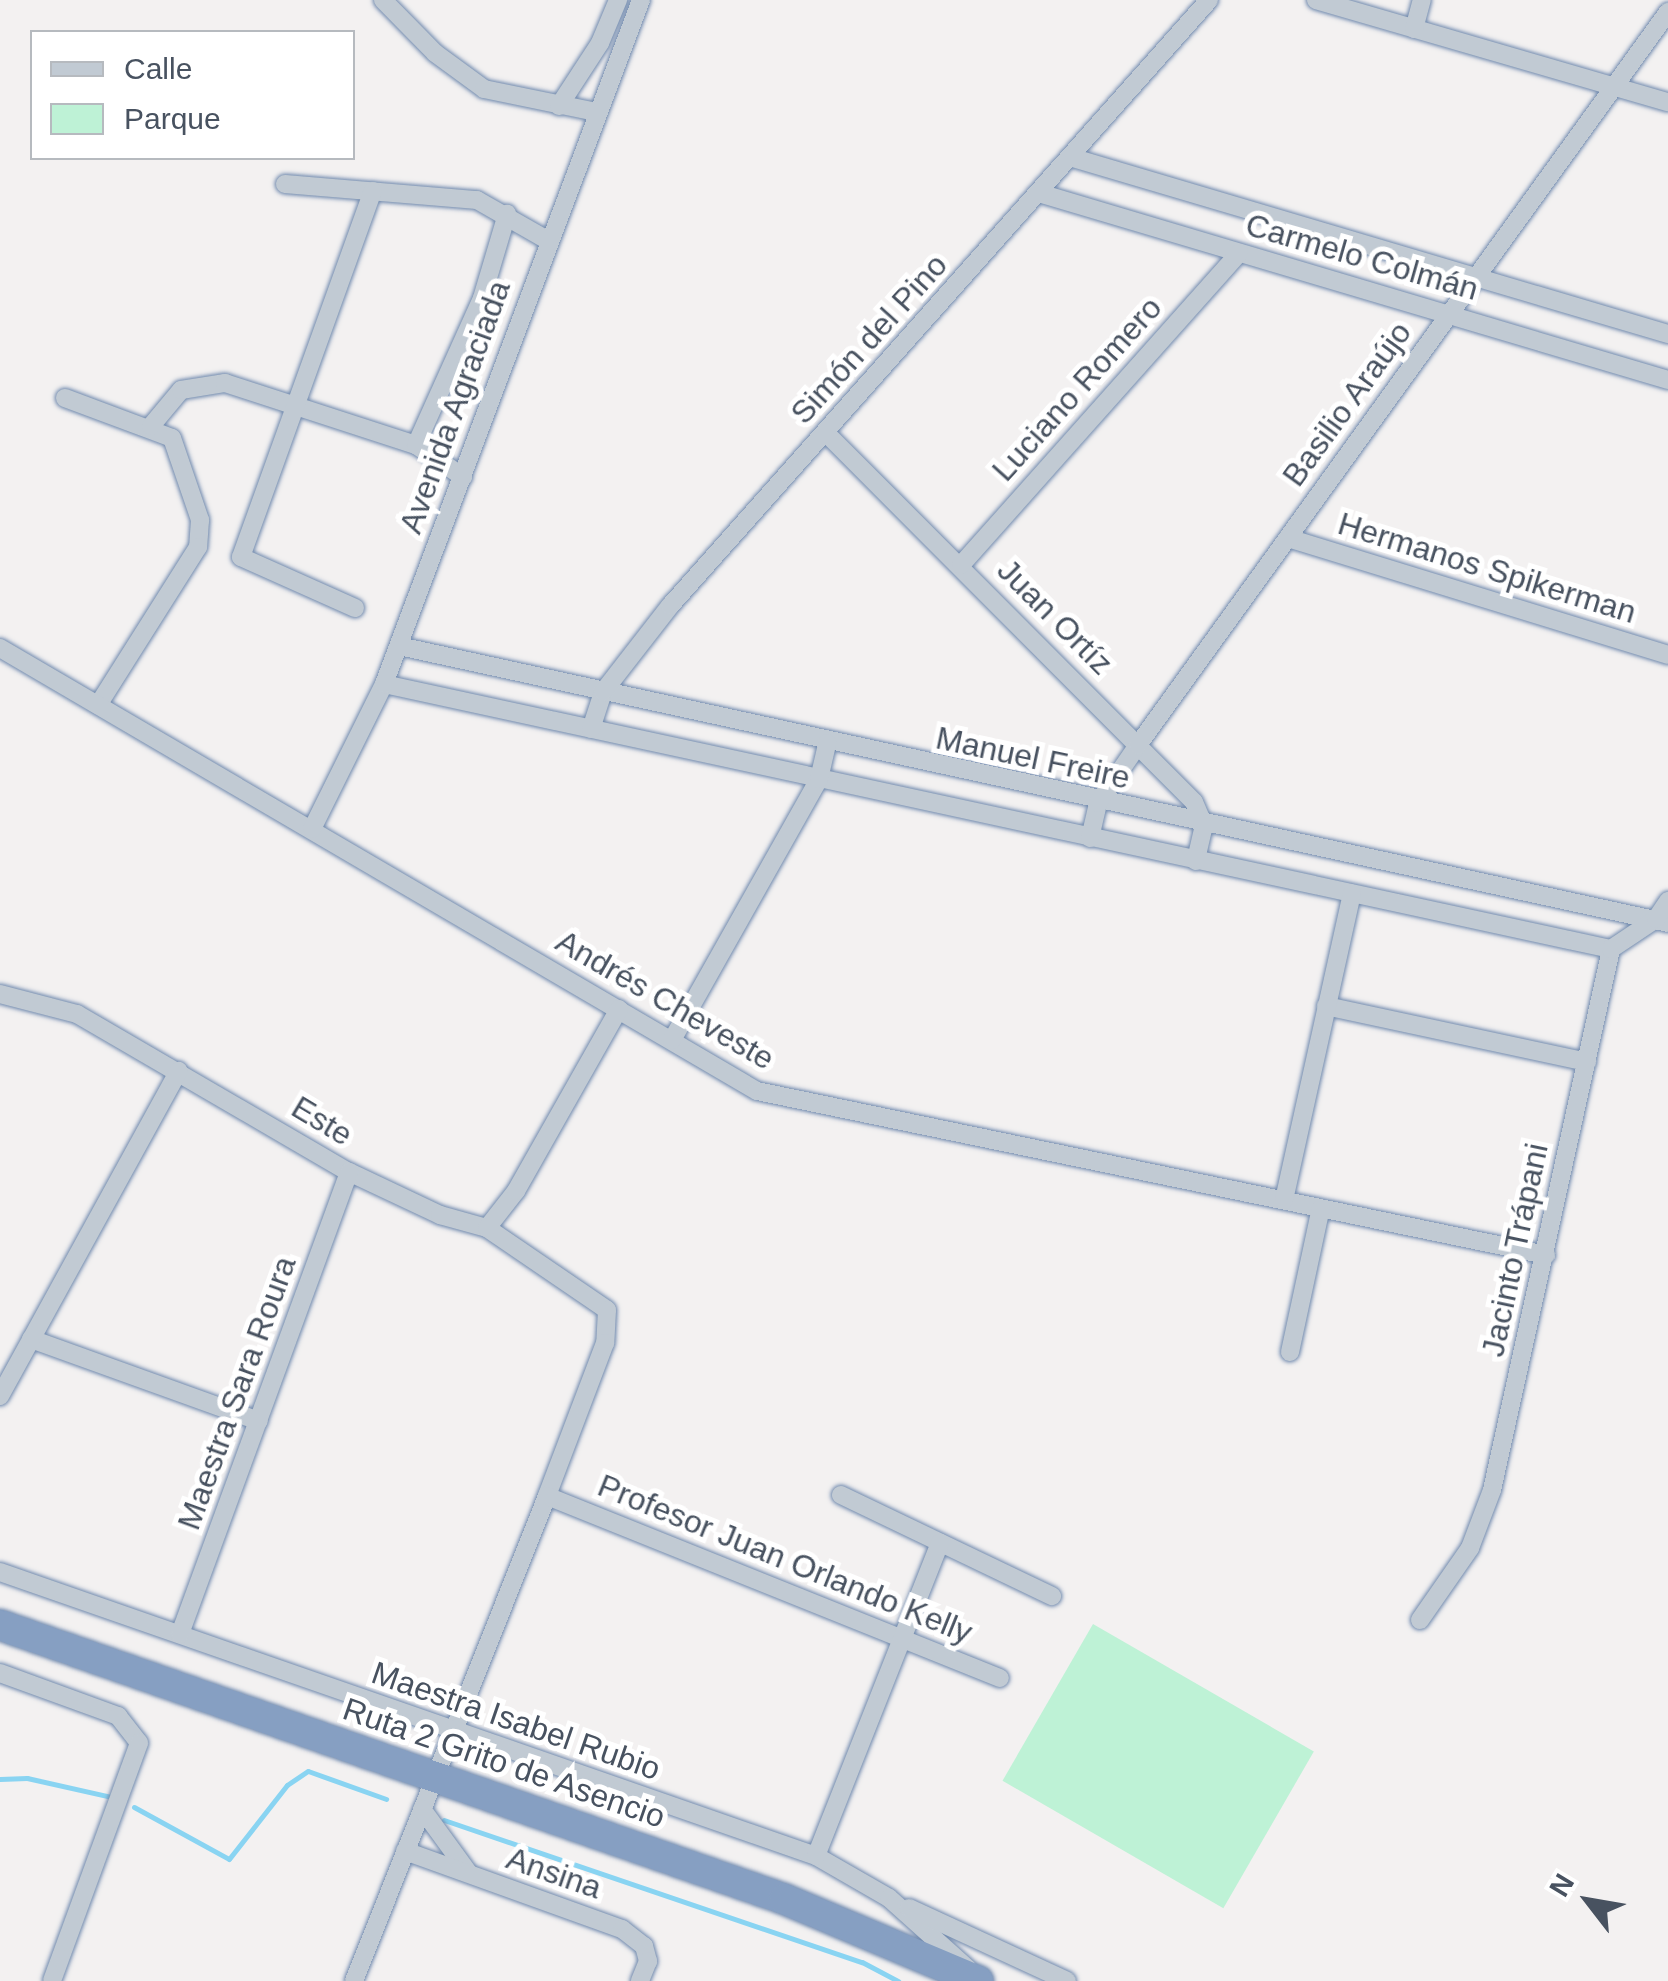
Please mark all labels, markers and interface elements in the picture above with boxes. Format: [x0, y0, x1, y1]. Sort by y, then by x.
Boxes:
legend [30, 30, 355, 160]
text: Calle [124, 52, 192, 85]
text: Parque [124, 102, 221, 135]
street label: Carmelo Colmán [1241, 205, 1483, 309]
street label: Simón del Pino [783, 246, 955, 432]
street label: Avenida Agraciada [391, 274, 519, 540]
street label: Luciano Romero [984, 289, 1170, 489]
street label: Basilio Araújo [1274, 314, 1420, 494]
street label: Hermanos Spikerman [1333, 504, 1641, 632]
street label: Juan Ortíz [989, 551, 1121, 683]
street label: Manuel Freire [932, 719, 1134, 797]
street label: Andrés Cheveste [549, 922, 781, 1078]
street label: Este [285, 1088, 359, 1154]
street label: Jacinto Trápani [1474, 1140, 1556, 1360]
street label: Maestra Sara Roura [170, 1251, 304, 1535]
street label: Profesor Juan Orlando Kelly [592, 1466, 978, 1652]
street label: Maestra Isabel Rubio [367, 1654, 665, 1788]
street label: Ruta 2 Grito de Asencio [337, 1690, 671, 1836]
street label: Ansina [501, 1839, 607, 1907]
north arrow [1538, 1851, 1638, 1951]
text: N [1543, 1869, 1580, 1902]

